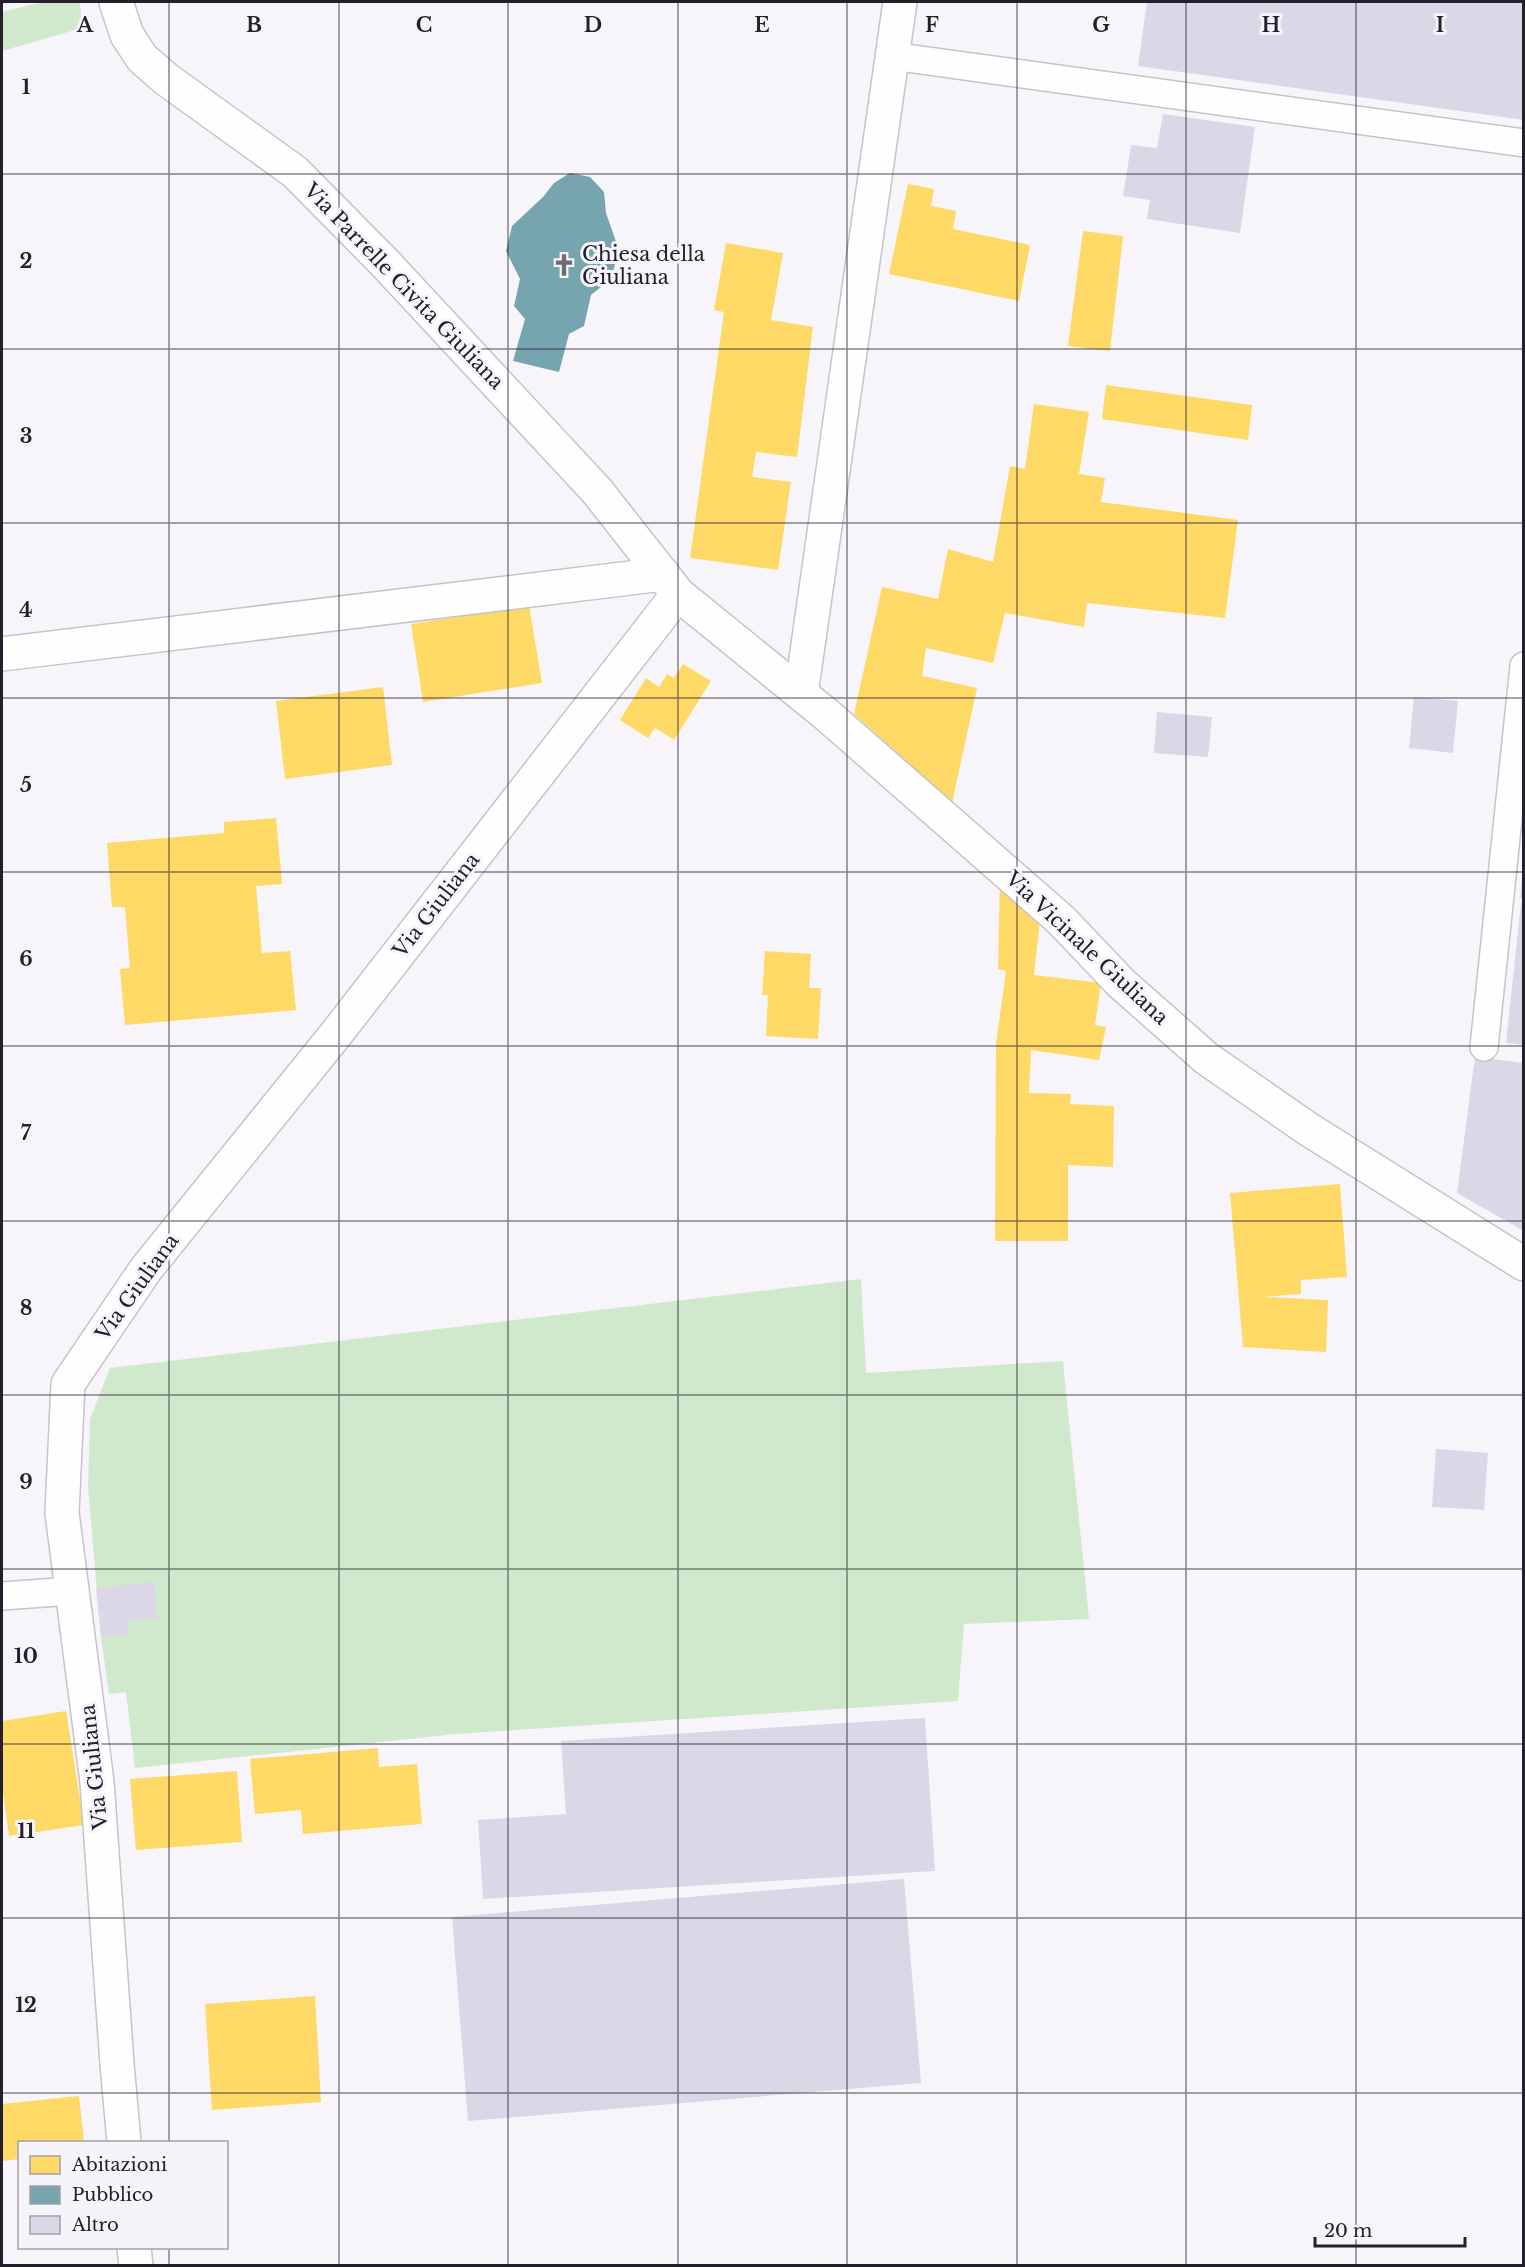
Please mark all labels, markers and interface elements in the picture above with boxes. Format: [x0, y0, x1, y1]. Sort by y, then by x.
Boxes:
text: A [76, 13, 94, 37]
text: B [246, 13, 262, 37]
text: C [416, 13, 432, 37]
text: D [584, 13, 602, 37]
text: E [754, 13, 770, 37]
text: F [925, 13, 939, 37]
text: G [1092, 13, 1110, 37]
text: H [1262, 13, 1281, 37]
text: I [1436, 13, 1444, 37]
text: 1 [22, 75, 31, 99]
street label: Via Parrelle Civita Giuliana [299, 177, 509, 395]
place label: Chiesa della Giuliana [582, 242, 706, 289]
text: 2 [19, 249, 33, 273]
church icon: Chiesa della Giuliana [551, 252, 577, 278]
text: 3 [20, 424, 32, 448]
text: 4 [19, 598, 33, 622]
text: 5 [20, 773, 32, 797]
street label: Via Giuliana [387, 847, 485, 963]
street label: Via Vicinale Giuliana [1000, 866, 1174, 1030]
text: 6 [19, 947, 33, 971]
text: 7 [21, 1121, 32, 1145]
street label: Via Giuliana [90, 1228, 184, 1346]
text: 8 [20, 1296, 32, 1320]
text: 9 [19, 1470, 33, 1494]
text: 10 [14, 1644, 38, 1668]
street label: Via Giuliana [75, 1702, 113, 1832]
text: 11 [17, 1819, 35, 1843]
text: 12 [15, 1993, 37, 2017]
legend [18, 2141, 228, 2249]
text: Abitazioni [71, 2154, 167, 2176]
text: Pubblico [72, 2184, 153, 2206]
scale bar [1315, 2210, 1465, 2248]
text: Altro [71, 2214, 119, 2236]
text: 20 m [1324, 2220, 1372, 2242]

